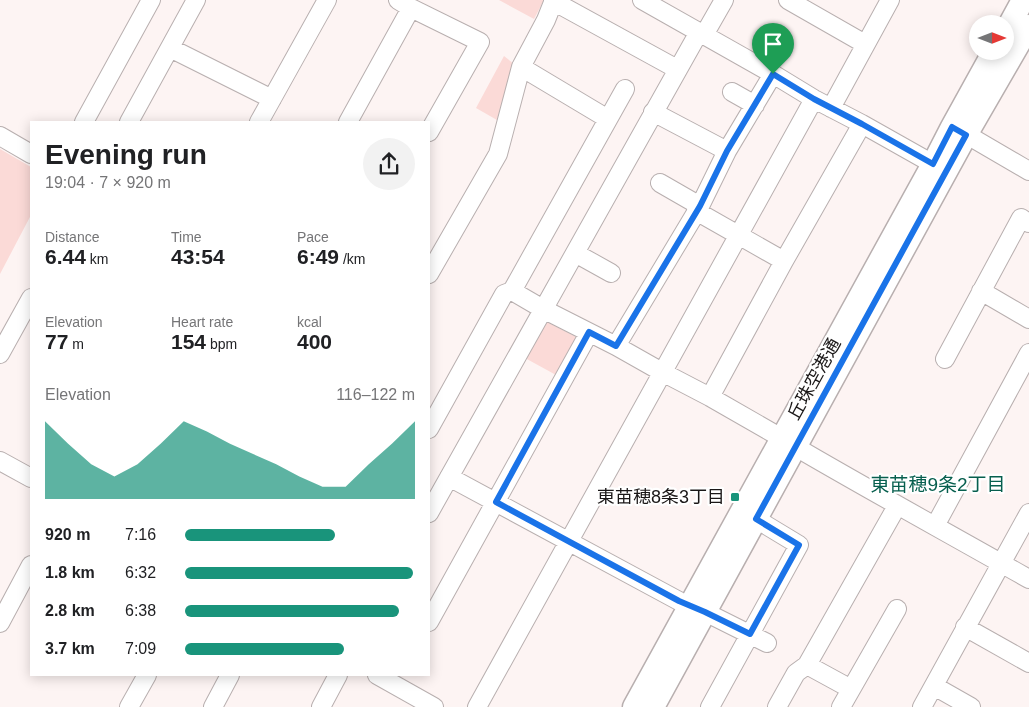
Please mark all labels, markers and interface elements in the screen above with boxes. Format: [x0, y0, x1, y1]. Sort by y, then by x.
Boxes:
north arrow [969, 15, 1014, 60]
map controls [969, 15, 1014, 60]
pin [752, 23, 794, 74]
icon: arrive [759, 30, 787, 58]
button: share [363, 138, 415, 190]
text: Evening run [45, 139, 207, 170]
text: 19:04 · 7 × 920 m [45, 174, 171, 191]
text: Distance [45, 229, 99, 245]
text: Time [171, 229, 202, 245]
text: Pace [297, 229, 329, 245]
text: 6.44 [45, 245, 86, 268]
text: 43:54 [171, 245, 225, 268]
text: 6:49 [297, 245, 339, 268]
text: km [86, 251, 108, 267]
text: /km [339, 251, 365, 267]
text: Elevation [45, 314, 103, 330]
text: Heart rate [171, 314, 233, 330]
text: kcal [297, 314, 322, 330]
text: 77 [45, 330, 68, 353]
text: 154 [171, 330, 206, 353]
text: 400 [297, 330, 332, 353]
street label: 丘珠空港通 [783, 335, 845, 423]
text: m [68, 336, 84, 352]
text: bpm [206, 336, 237, 352]
text: Elevation [45, 386, 111, 403]
text: 116–122 m [336, 386, 415, 403]
district label: 東苗穂9条2丁目 [870, 474, 1006, 495]
place label: 東苗穂8条3丁目 [597, 487, 725, 507]
marker: 東苗穂8条3丁目 [729, 491, 741, 503]
text: 920 m [45, 526, 90, 543]
text: 7:16 [125, 526, 156, 543]
text: 1.8 km [45, 564, 95, 581]
text: 6:32 [125, 564, 156, 581]
text: 2.8 km [45, 602, 95, 619]
text: 6:38 [125, 602, 156, 619]
text: 3.7 km [45, 640, 95, 657]
text: 7:09 [125, 640, 156, 657]

